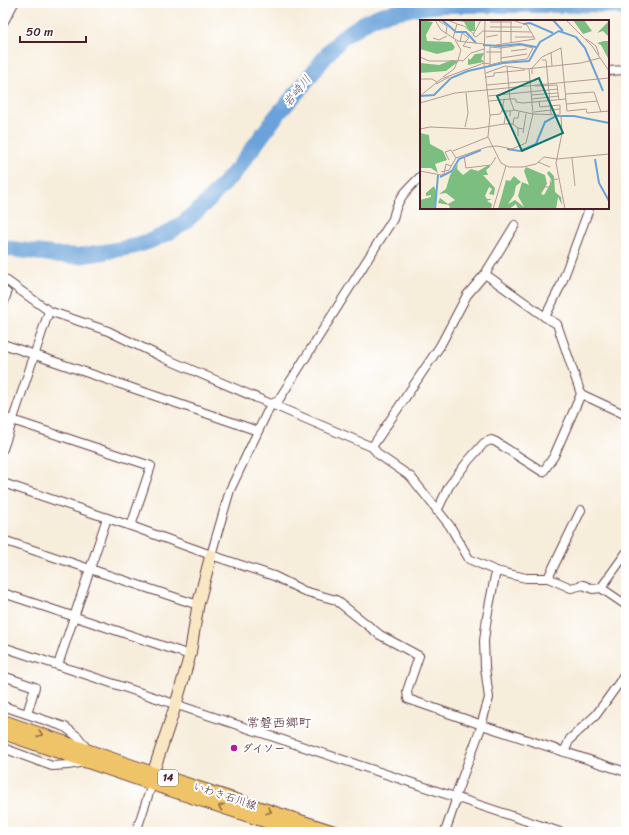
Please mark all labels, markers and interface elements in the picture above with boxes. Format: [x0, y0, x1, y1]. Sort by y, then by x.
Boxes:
scale bar [20, 18, 86, 44]
inset map [420, 20, 609, 209]
text: 50 m [26, 21, 53, 43]
water label: 岩崎川 [277, 70, 317, 112]
district label: 常磐西郷町 [246, 711, 312, 734]
one-way arrow [36, 729, 43, 738]
place label: ダイソー [242, 739, 285, 758]
marker: ダイソー [229, 743, 239, 753]
road number: 14 [158, 770, 178, 786]
street label: いわき石川線 [191, 777, 259, 815]
one-way arrow [218, 803, 225, 812]
one-way arrow [266, 806, 273, 815]

